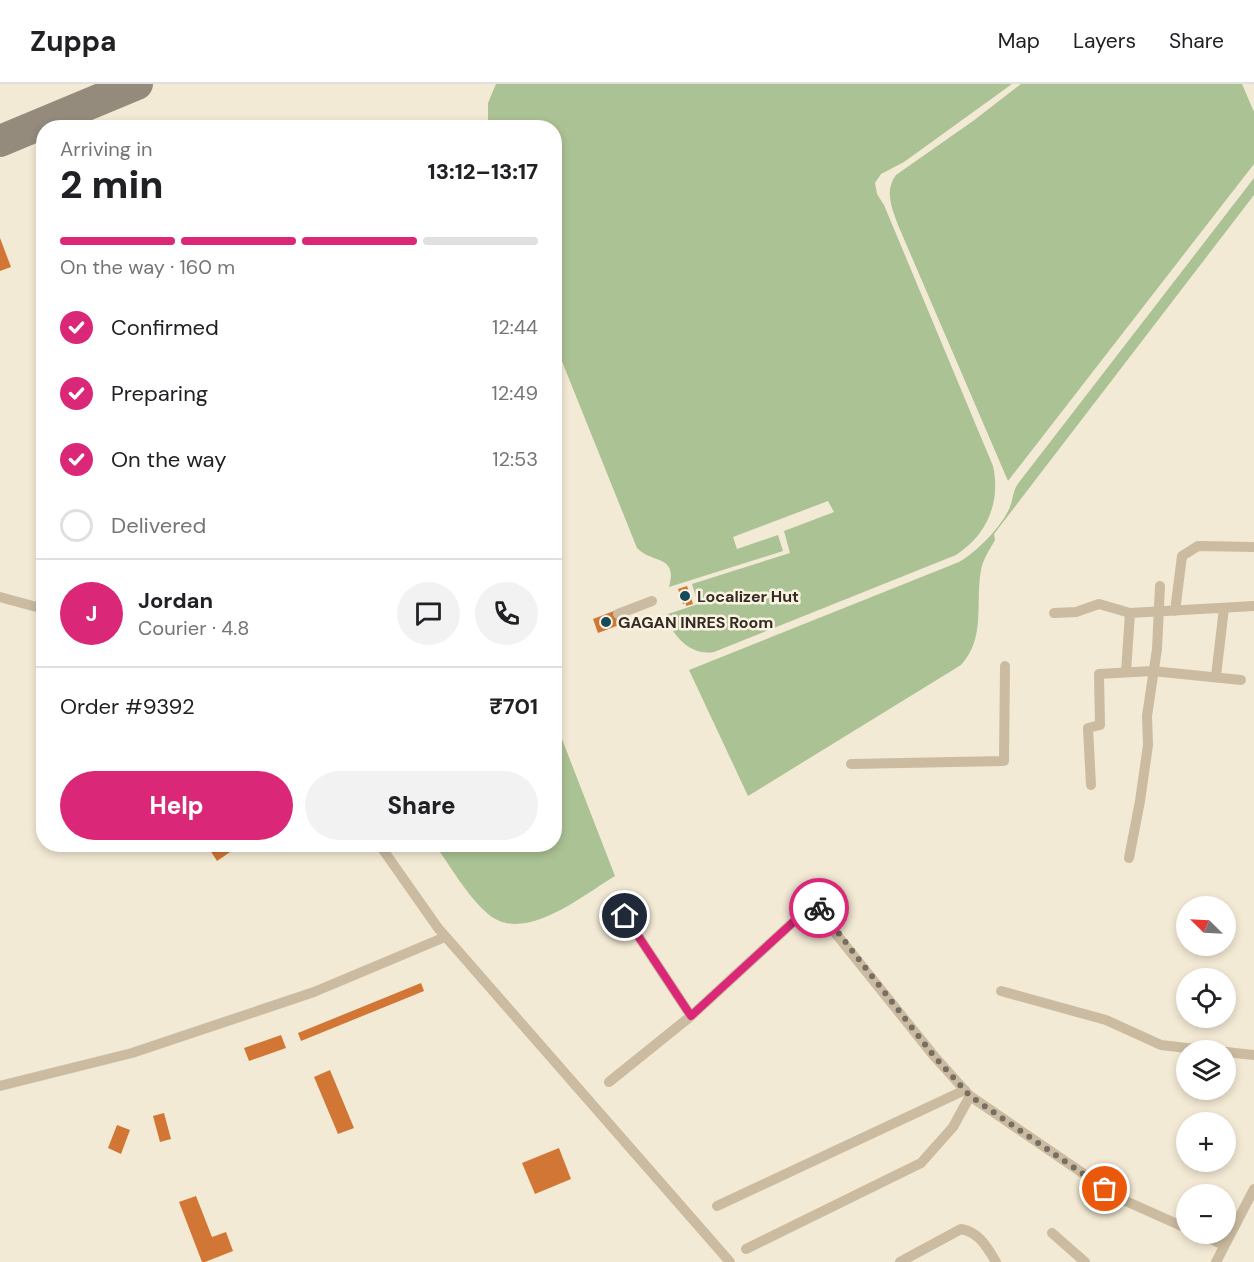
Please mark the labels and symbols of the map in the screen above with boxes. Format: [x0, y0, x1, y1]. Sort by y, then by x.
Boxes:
place label: Localizer Hut [697, 586, 799, 607]
marker: Localizer Hut [678, 589, 692, 603]
place label: GAGAN INRES Room [618, 612, 773, 633]
marker: GAGAN INRES Room [599, 615, 613, 629]
courier [789, 878, 849, 938]
pin [599, 890, 650, 941]
north arrow [1176, 896, 1236, 956]
pin [1079, 1163, 1130, 1214]

